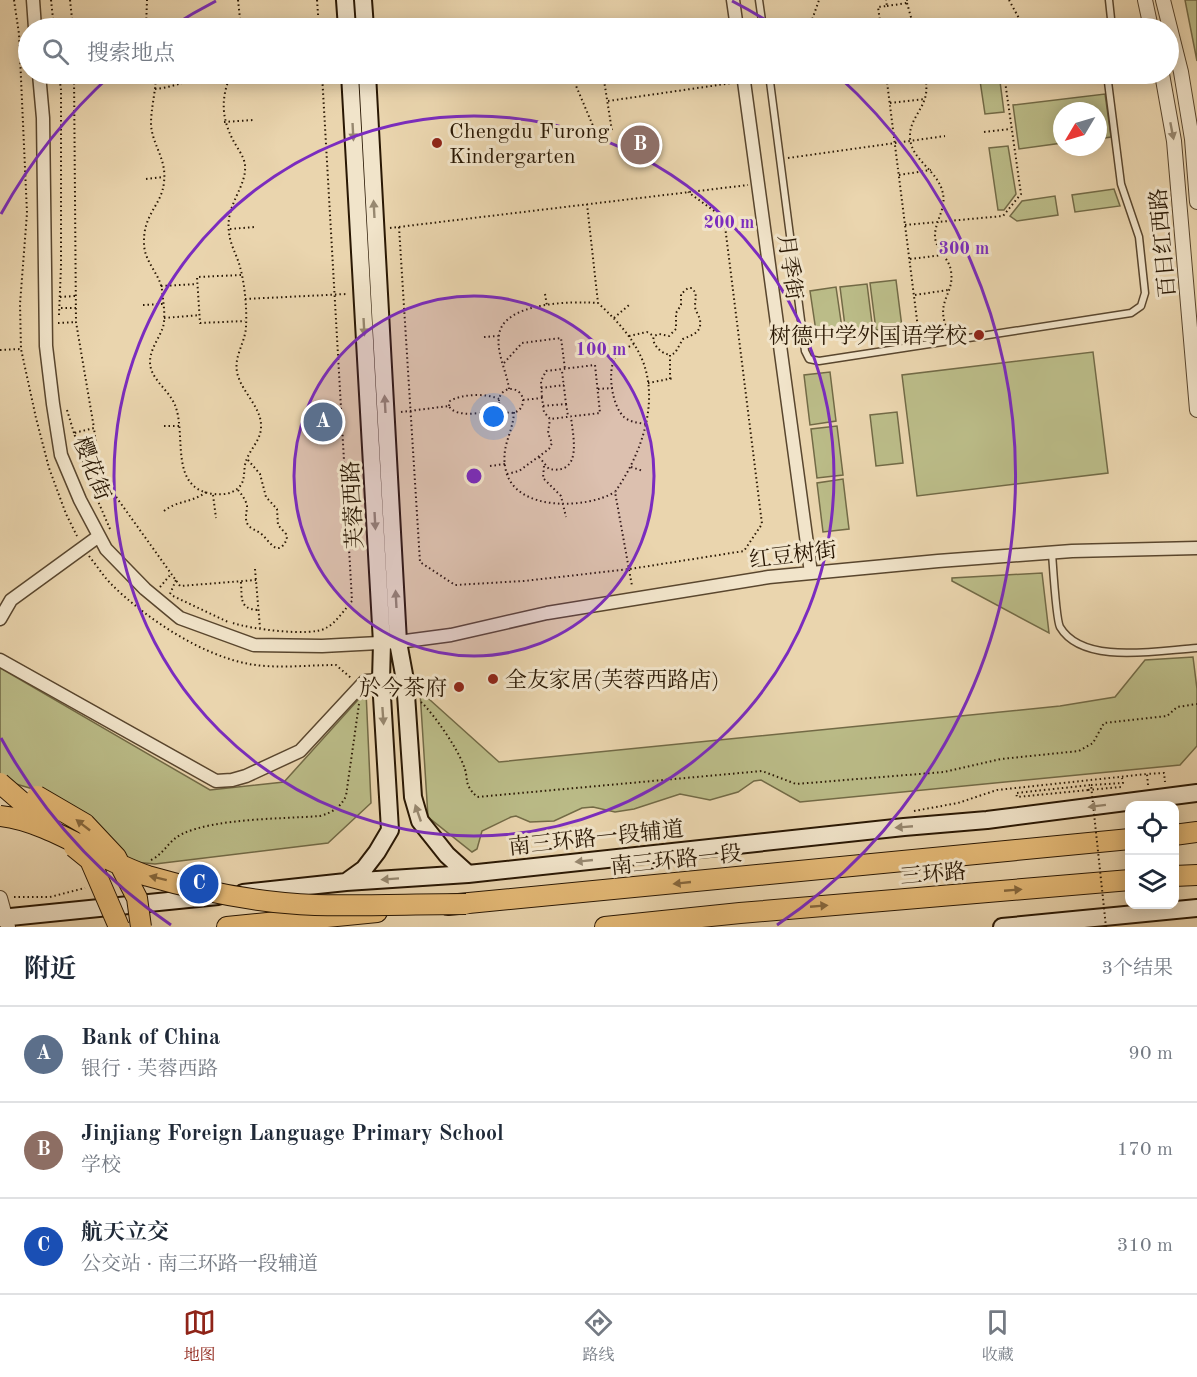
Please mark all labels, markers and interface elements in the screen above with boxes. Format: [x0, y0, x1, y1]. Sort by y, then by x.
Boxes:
search box [18, 18, 1179, 84]
icon: search [39, 35, 72, 68]
text: 搜索地点 [87, 43, 175, 65]
north arrow [1053, 102, 1107, 156]
place label: Chengdu Furong Kindergarten [449, 121, 609, 168]
one-way arrow [348, 122, 358, 141]
pin: B [620, 122, 660, 168]
one-way arrow [1168, 122, 1177, 141]
marker: Chengdu Furong Kindergarten [430, 136, 444, 150]
street label: 百日红西路 [1146, 187, 1180, 299]
one-way arrow [370, 200, 379, 219]
text: 200 m [704, 214, 754, 232]
street label: 月季街 [774, 233, 806, 301]
text: 300 m [939, 240, 989, 258]
one-way arrow [360, 317, 369, 336]
place label: 树德中学外国语学校 [769, 324, 967, 348]
marker: 树德中学外国语学校 [972, 328, 986, 342]
text: 100 m [576, 341, 626, 359]
one-way arrow [381, 394, 390, 413]
pin: A [304, 400, 342, 444]
your location [479, 402, 508, 431]
street label: 樱花街 [69, 433, 115, 503]
street label: 芙蓉西路 [339, 460, 367, 550]
centre of rings [464, 466, 484, 486]
one-way arrow [371, 512, 380, 531]
street label: 红豆树街 [748, 538, 838, 572]
one-way arrow [391, 589, 401, 608]
place label: 全友家居(芙蓉西路店) [505, 668, 719, 692]
marker: 全友家居(芙蓉西路店) [486, 672, 500, 686]
place label: 於今茶府 [359, 676, 447, 700]
marker: 於今茶府 [452, 680, 466, 694]
one-way arrow [378, 706, 387, 725]
one-way arrow [1088, 801, 1107, 810]
map controls [1125, 801, 1179, 909]
button: locate [1125, 801, 1179, 855]
one-way arrow [413, 804, 423, 822]
street label: 南三环路一段辅道 [507, 815, 685, 859]
one-way arrow [75, 818, 91, 831]
one-way arrow [894, 822, 913, 832]
street label: 南三环路一段 [609, 839, 743, 879]
button: layers [1125, 855, 1179, 909]
one-way arrow [575, 856, 594, 866]
street label: 三环路 [899, 859, 967, 889]
pin: C [180, 862, 218, 906]
one-way arrow [149, 873, 167, 882]
one-way arrow [381, 874, 400, 884]
one-way arrow [673, 878, 692, 888]
one-way arrow [1004, 885, 1023, 895]
one-way arrow [810, 902, 829, 911]
text: 附近 [24, 957, 76, 983]
text: 3个结果 [1101, 959, 1173, 979]
text: Bank of China [81, 1027, 220, 1049]
text: A [36, 1044, 51, 1064]
text: 90 m [1128, 1044, 1173, 1064]
text: 银行 · 芙蓉西路 [81, 1060, 218, 1080]
text: Jinjiang Foreign Language Primary School [81, 1123, 504, 1145]
text: B [36, 1140, 51, 1160]
text: 170 m [1117, 1140, 1173, 1160]
text: 学校 [81, 1156, 121, 1176]
text: 航天立交 [81, 1222, 169, 1244]
text: C [37, 1236, 50, 1256]
text: 310 m [1117, 1236, 1173, 1256]
text: 公交站 · 南三环路一段辅道 [81, 1255, 318, 1275]
tab: 地图 [183, 1306, 216, 1366]
tab: 路线 [582, 1306, 615, 1366]
tab: 收藏 [981, 1306, 1014, 1366]

